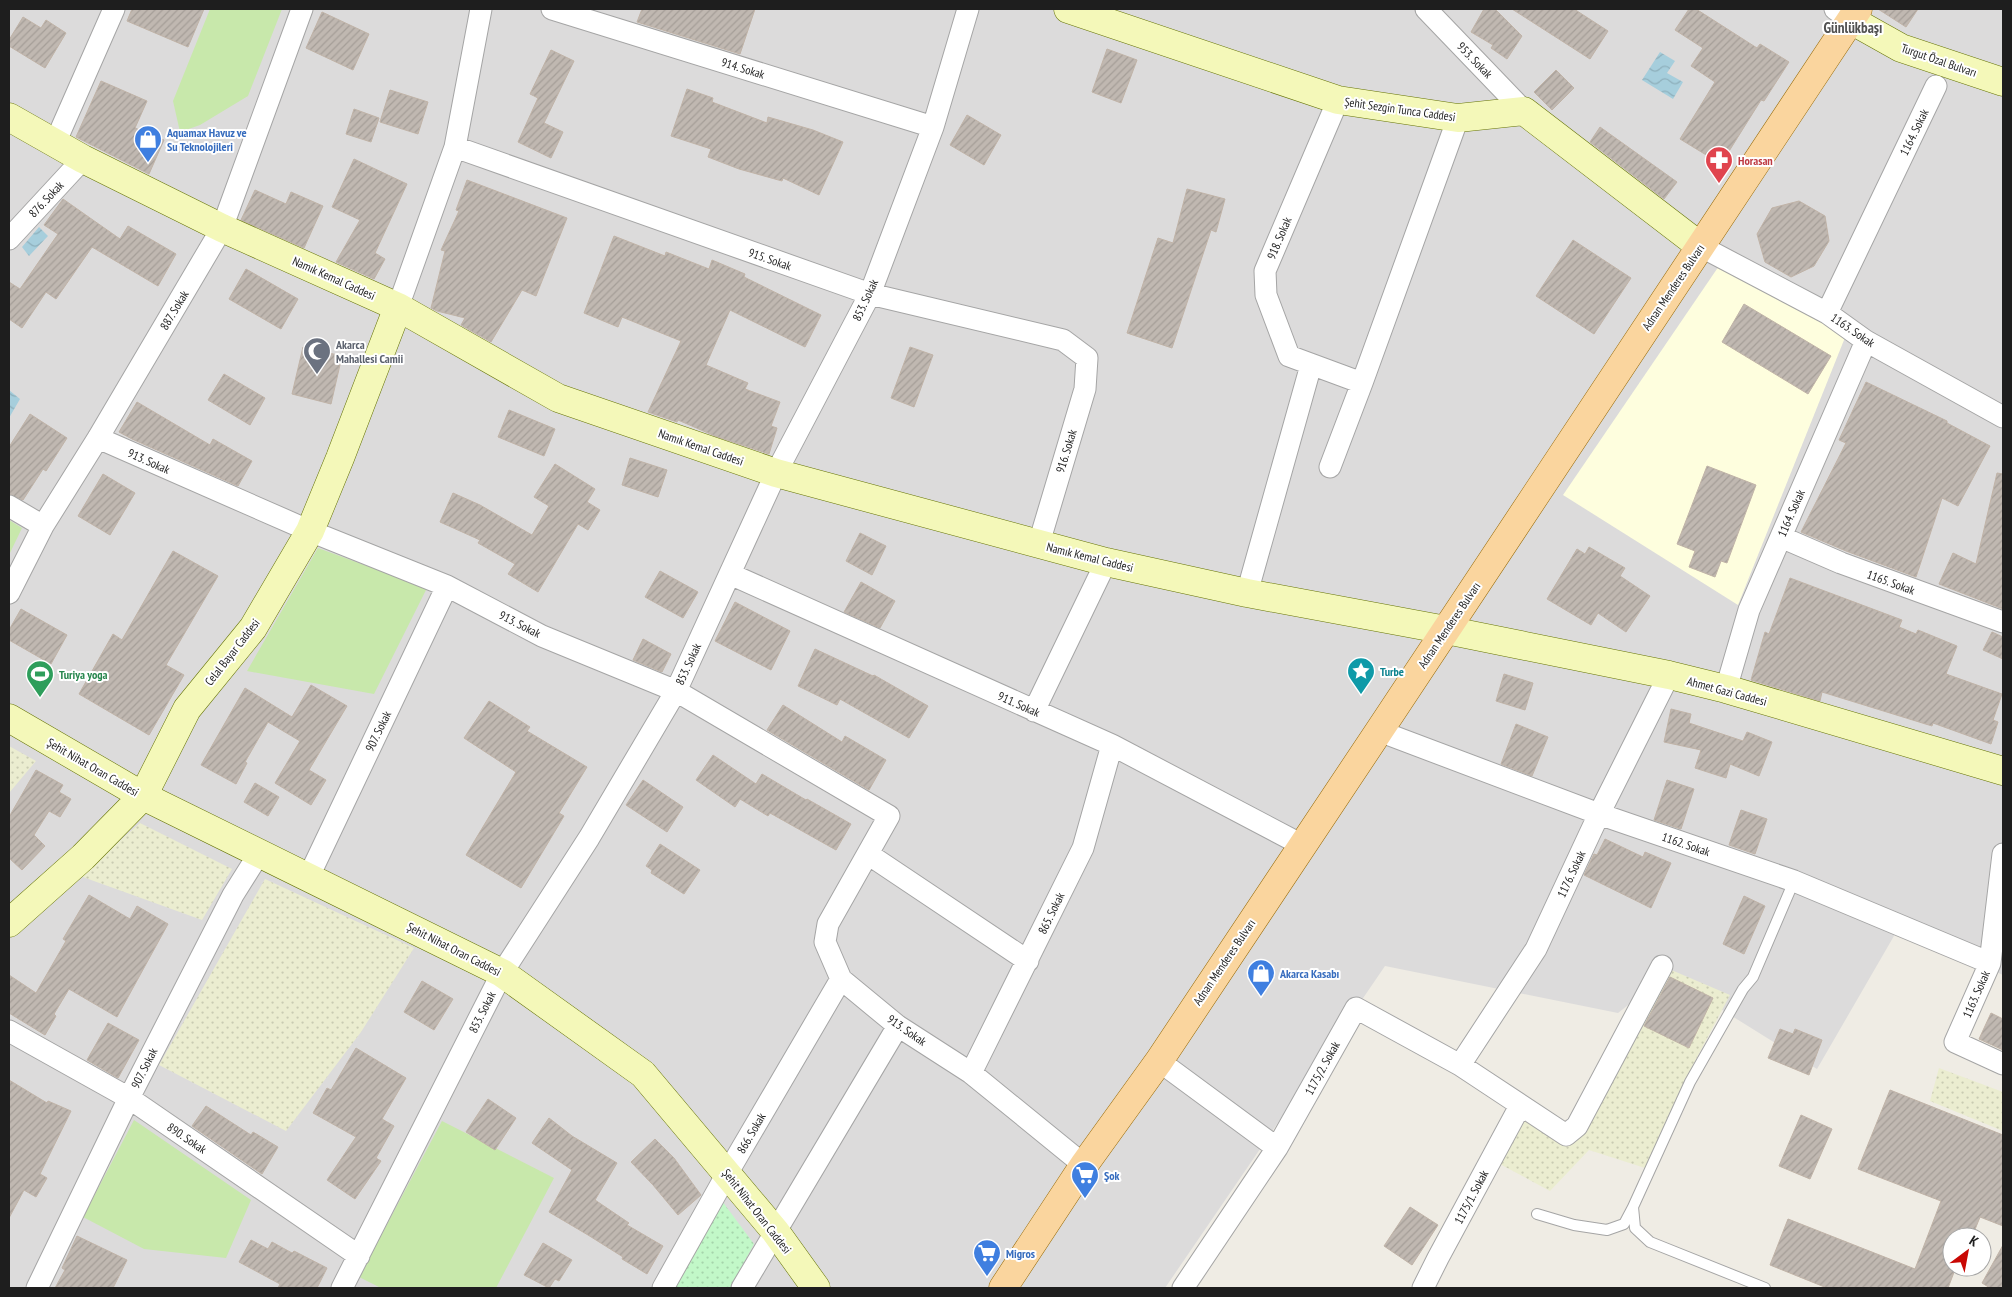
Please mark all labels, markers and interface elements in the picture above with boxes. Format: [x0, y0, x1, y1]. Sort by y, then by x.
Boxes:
district label: Günlükbaşı [1824, 18, 1882, 37]
street label: 953. Sokak [1454, 39, 1496, 81]
street label: Turgut Özal Bulvarı [1899, 40, 1979, 80]
street label: 914. Sokak [720, 54, 767, 82]
street label: Şehit Sezgin Tunca Caddesi [1344, 94, 1456, 124]
street label: 1164. Sokak [1896, 106, 1932, 158]
shop icon: Aquamax Havuz ve Su Teknolojileri [133, 124, 163, 163]
place label: Aquamax Havuz ve Su Teknolojileri [166, 125, 247, 154]
pharmacy icon: Horasan [1704, 145, 1734, 184]
place label: Horasan [1738, 153, 1773, 168]
street label: 876. Sokak [25, 177, 67, 220]
street label: 918. Sokak [1263, 214, 1295, 261]
street label: Adnan Menderes Bulvarı [1639, 241, 1707, 333]
street label: 915. Sokak [747, 245, 794, 273]
street label: Namık Kemal Caddesi [290, 253, 378, 303]
street label: 853. Sokak [849, 276, 881, 323]
street label: 887. Sokak [156, 287, 192, 332]
street label: 1163. Sokak [1828, 310, 1878, 350]
mosque icon: Akarca Mahallesi Camii [302, 336, 332, 375]
place label: Akarca Mahallesi Camii [335, 337, 403, 366]
street label: Namık Kemal Caddesi [656, 425, 746, 469]
street label: 916. Sokak [1052, 427, 1080, 474]
street label: 913. Sokak [126, 445, 173, 477]
street label: 1164. Sokak [1774, 487, 1808, 539]
street label: Namık Kemal Caddesi [1045, 539, 1135, 575]
street label: 1165. Sokak [1865, 566, 1917, 598]
street label: Adnan Menderes Bulvarı [1415, 579, 1483, 671]
street label: 913. Sokak [497, 607, 544, 641]
street label: Celal Bayar Caddesi [201, 616, 263, 688]
street label: 853. Sokak [672, 640, 704, 687]
place icon: Turbe [1346, 656, 1376, 695]
sports icon: Turiya yoga [25, 659, 55, 698]
place label: Turbe [1380, 664, 1404, 679]
place label: Turiya yoga [59, 667, 108, 682]
street label: Ahmet Gazi Caddesi [1686, 673, 1768, 709]
street label: 911. Sokak [996, 688, 1043, 720]
street label: 907. Sokak [362, 708, 394, 754]
street label: Şehit Nihat Oran Caddesi [44, 735, 142, 799]
street label: 1162. Sokak [1660, 829, 1712, 859]
street label: 1176. Sokak [1554, 848, 1588, 900]
street label: 865. Sokak [1034, 889, 1068, 936]
street label: Adnan Menderes Bulvarı [1190, 916, 1258, 1008]
street label: Şehit Nihat Oran Caddesi [405, 919, 503, 979]
shop icon: Akarca Kasabı [1246, 958, 1276, 997]
place label: Akarca Kasabı [1279, 966, 1340, 981]
street label: 1163. Sokak [1959, 968, 1993, 1020]
street label: 853. Sokak [465, 988, 499, 1035]
street label: 913. Sokak [884, 1011, 930, 1049]
street label: 1175/2. Sokak [1301, 1038, 1343, 1097]
street label: 907. Sokak [127, 1045, 161, 1091]
street label: 866. Sokak [733, 1110, 769, 1156]
street label: 890. Sokak [164, 1119, 210, 1157]
supermarket icon: Şok [1070, 1160, 1100, 1199]
street label: Şehit Nihat Oran Caddesi [719, 1166, 795, 1256]
street label: 1175/1. Sokak [1451, 1167, 1492, 1227]
place label: Şok [1104, 1168, 1120, 1183]
north arrow [1942, 1227, 1992, 1277]
text: K [1966, 1231, 1982, 1251]
supermarket icon: Migros [972, 1238, 1002, 1277]
place label: Migros [1006, 1246, 1035, 1261]

